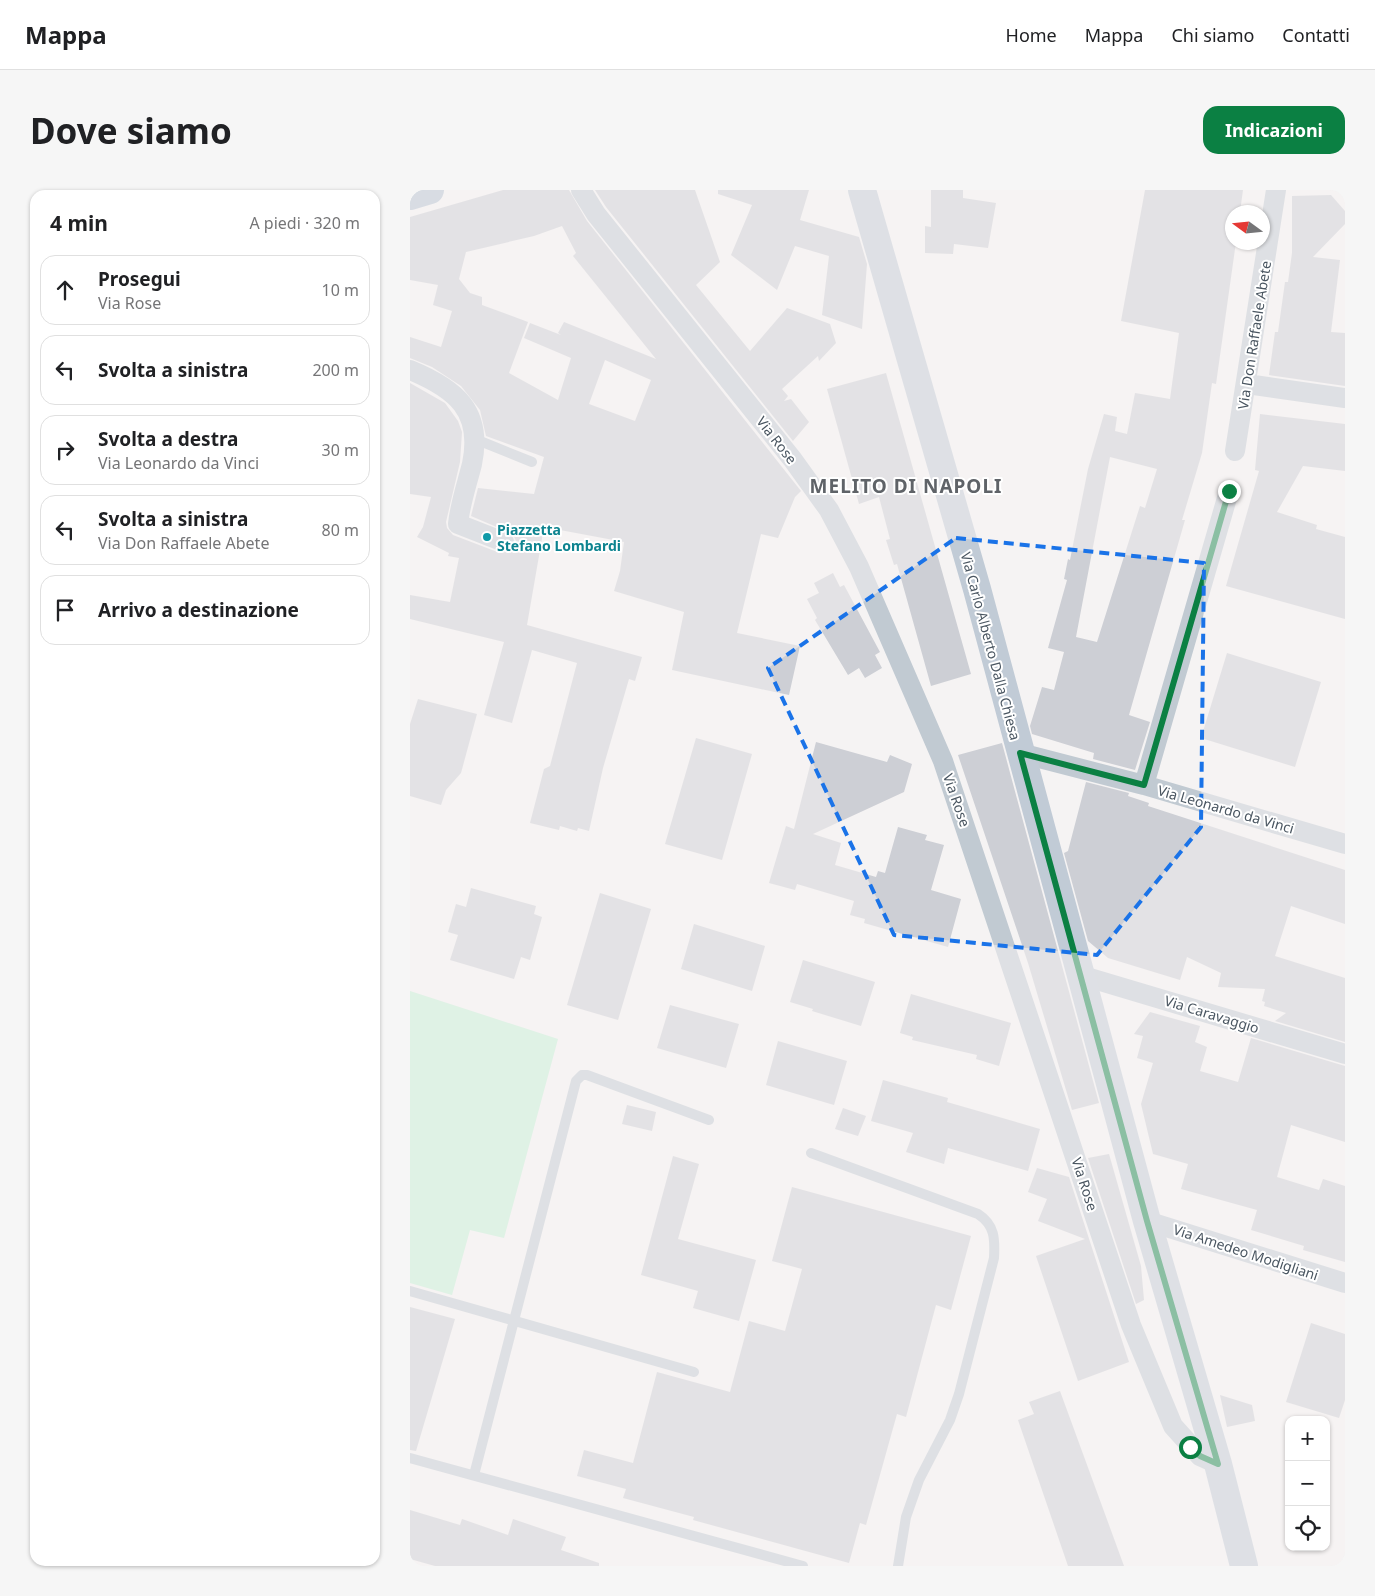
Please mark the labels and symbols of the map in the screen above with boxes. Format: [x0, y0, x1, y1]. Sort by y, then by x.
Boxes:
north arrow [1225, 205, 1270, 250]
street label: Via Don Raffaele Abete [1233, 259, 1275, 411]
street label: Via Rose [752, 412, 802, 468]
district label: MELITO DI NAPOLI [810, 473, 1002, 499]
route end [1218, 480, 1241, 503]
place label: Piazzetta Stefano Lombardi [497, 520, 621, 555]
marker: Piazzetta Stefano Lombardi [481, 531, 493, 543]
street label: Via Carlo Alberto Dalla Chiesa [957, 550, 1025, 742]
street label: Via Rose [939, 771, 975, 829]
street label: Via Leonardo da Vinci [1156, 780, 1296, 838]
street label: Via Caravaggio [1162, 991, 1262, 1037]
street label: Via Rose [1067, 1155, 1103, 1213]
street label: Via Amedeo Modigliani [1171, 1220, 1321, 1284]
route start [1179, 1436, 1202, 1459]

